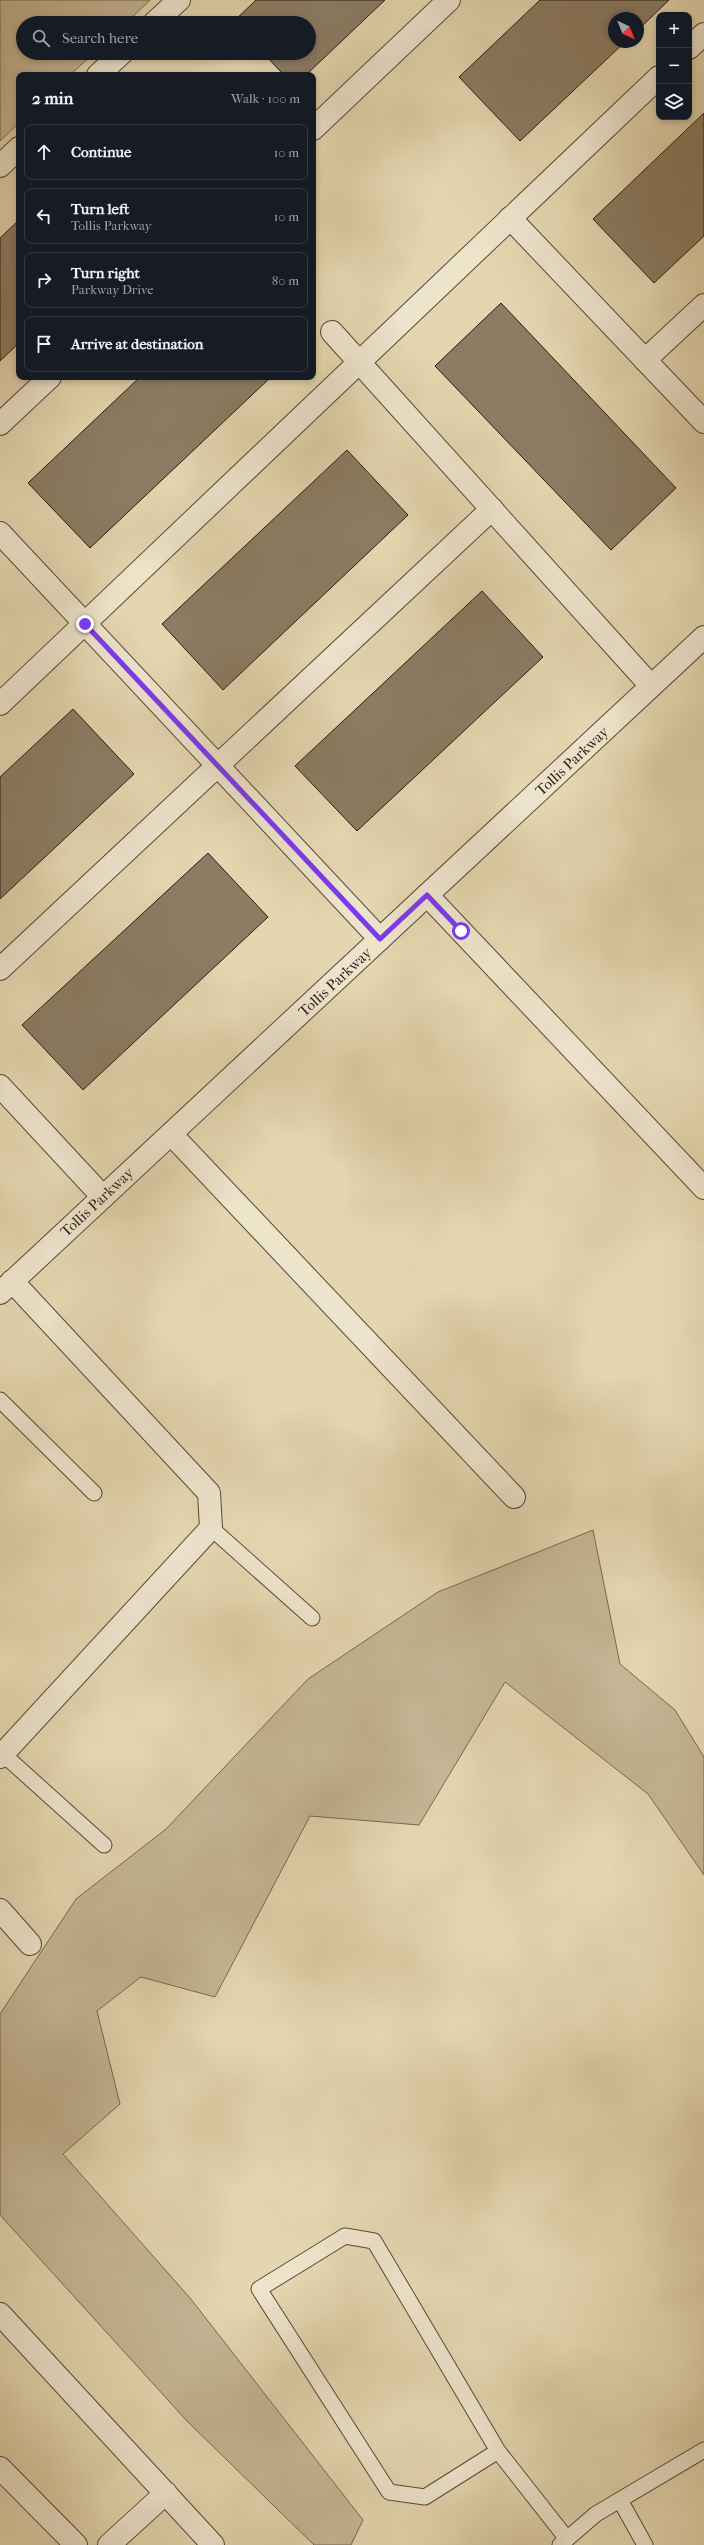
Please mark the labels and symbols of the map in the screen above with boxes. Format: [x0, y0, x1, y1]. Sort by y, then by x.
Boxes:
north arrow [608, 12, 644, 48]
route end [76, 615, 94, 633]
street label: Tollis Parkway [532, 722, 613, 799]
route start [452, 922, 470, 940]
street label: Tollis Parkway [295, 943, 376, 1020]
street label: Tollis Parkway [57, 1163, 138, 1240]

